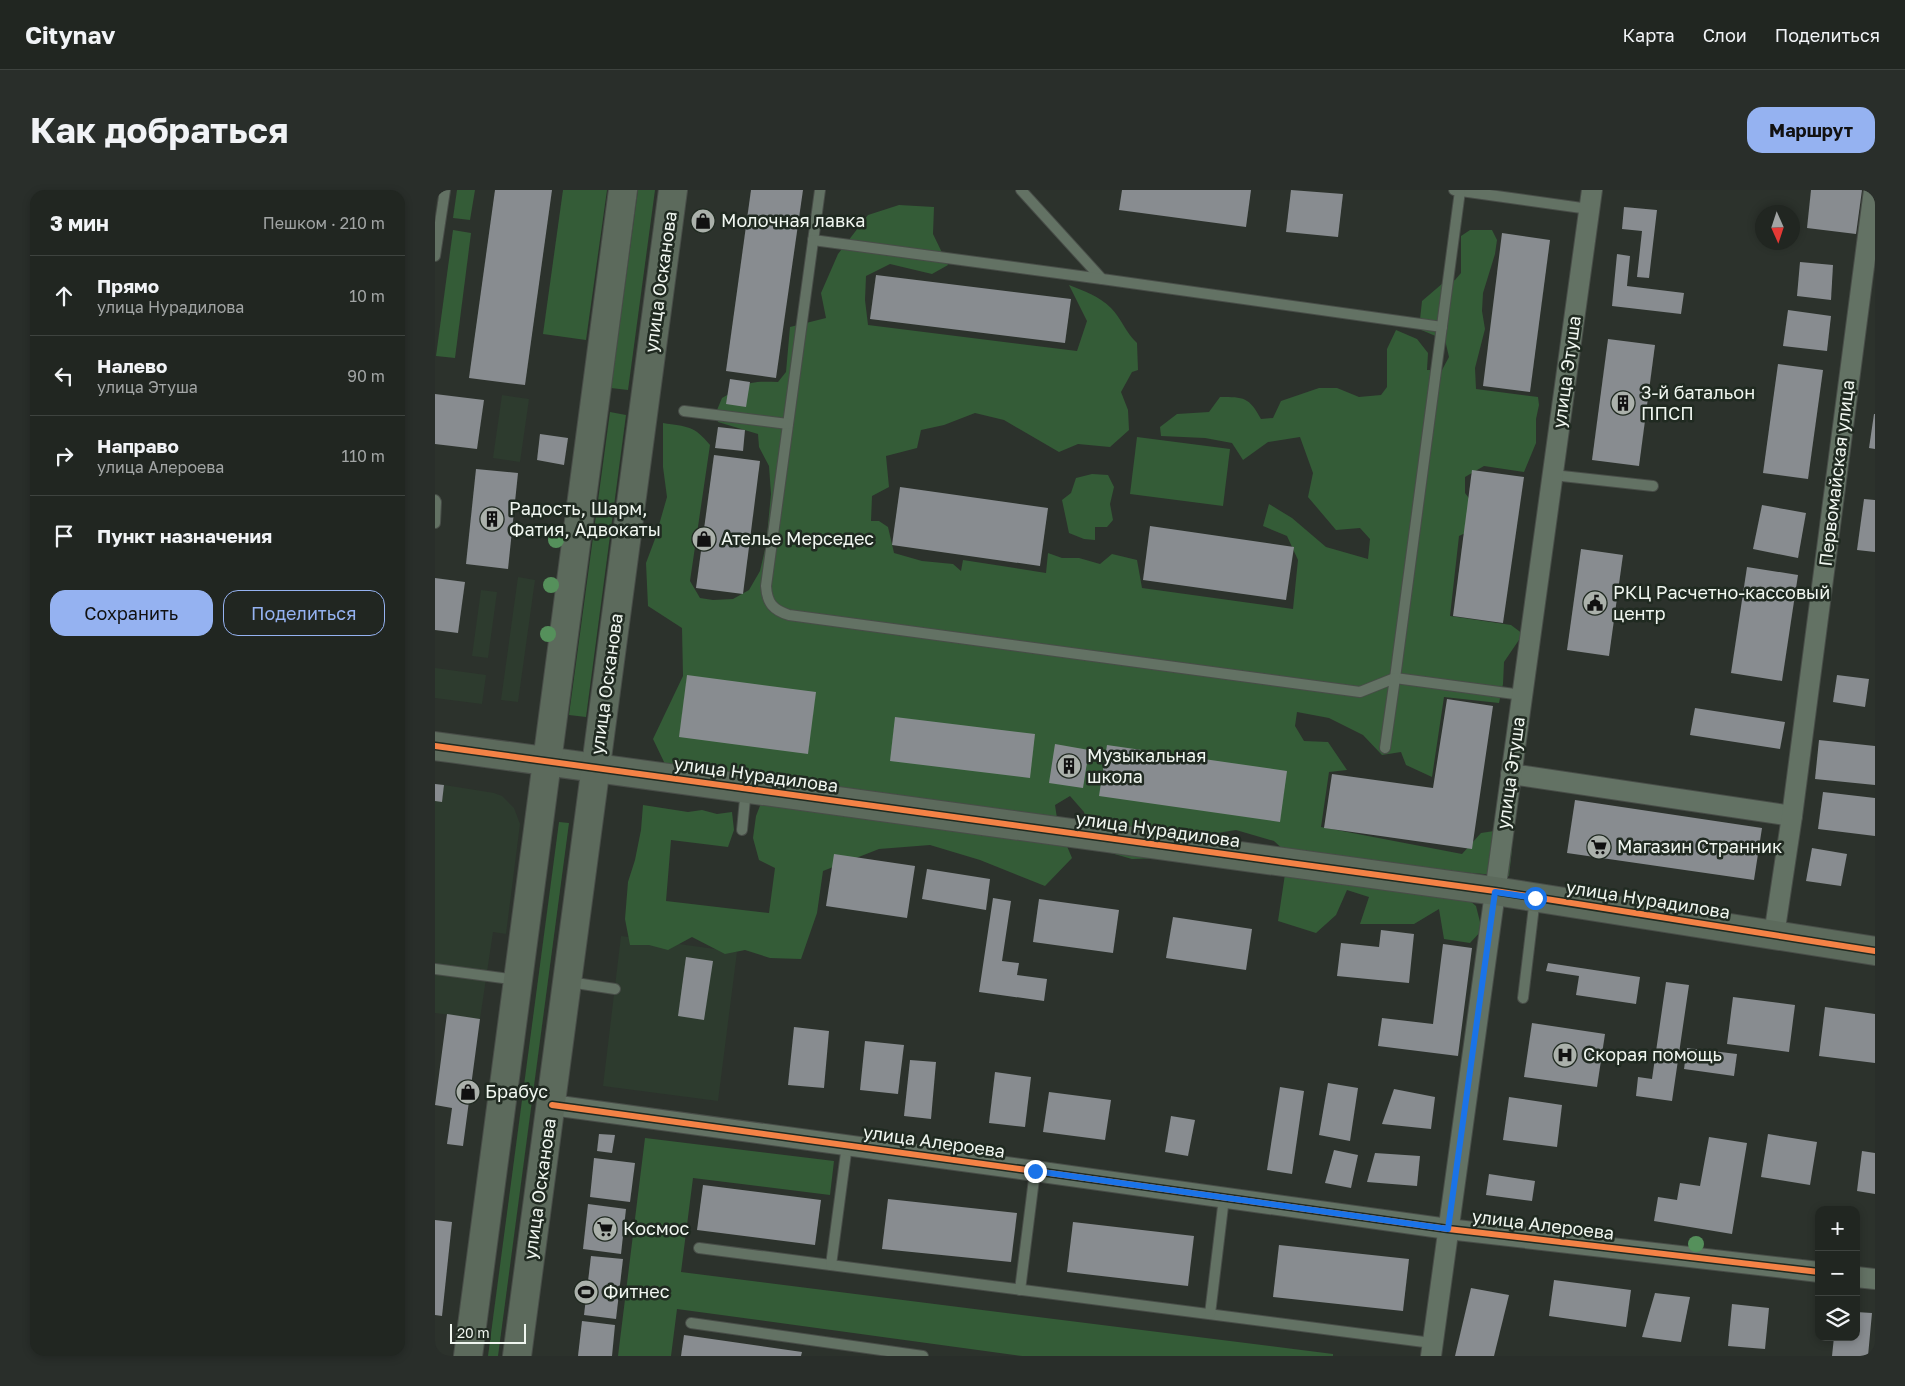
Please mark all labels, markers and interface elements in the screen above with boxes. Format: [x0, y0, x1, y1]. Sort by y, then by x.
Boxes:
text: Citynav [25, 20, 115, 49]
text: Карта [1623, 24, 1675, 46]
text: Слои [1703, 24, 1747, 46]
text: Поделиться [1775, 24, 1880, 46]
button: Маршрут [1747, 107, 1875, 153]
text: Как добраться [30, 109, 288, 151]
north arrow [1755, 205, 1800, 250]
shop icon: Молочная лавка [690, 208, 716, 234]
place label: Молочная лавка [721, 209, 866, 231]
text: 3 мин [50, 210, 109, 236]
street label: улица Осканова [639, 210, 681, 354]
text: Пешком · 210 m [263, 213, 385, 233]
text: Прямо [97, 274, 159, 297]
icon: ahead [50, 282, 78, 310]
text: 10 m [349, 286, 385, 306]
text: улица Нурадилова [97, 297, 244, 317]
street label: улица Этуша [1547, 314, 1585, 430]
text: Налево [97, 354, 167, 377]
icon: left [50, 362, 78, 390]
text: 90 m [347, 366, 385, 386]
text: улица Этуша [97, 377, 198, 397]
street label: Первомайская улица [1814, 378, 1858, 567]
place label: 3-й батальон ППСП [1641, 381, 1755, 424]
building icon: 3-й батальон ППСП [1610, 390, 1636, 416]
text: Направо [97, 434, 179, 457]
icon: right [50, 442, 78, 470]
text: 110 m [341, 446, 385, 466]
text: улица Алероева [97, 457, 224, 477]
place label: Радость, Шарм, Фатия, Адвокаты [509, 497, 661, 540]
building icon: Радость, Шарм, Фатия, Адвокаты [479, 506, 505, 532]
icon: arrive [50, 522, 78, 550]
text: Пункт назначения [97, 524, 272, 547]
shop icon: Ателье Мерседес [691, 526, 717, 552]
place label: Ателье Мерседес [721, 527, 874, 549]
place label: РКЦ Расчетно-кассовый центр [1613, 581, 1830, 624]
button: Сохранить [50, 590, 213, 636]
button: Поделиться [223, 590, 385, 636]
public building icon: РКЦ Расчетно-кассовый центр [1582, 590, 1608, 616]
street label: улица Осканова [585, 612, 627, 756]
street label: улица Этуша [1491, 715, 1529, 831]
place label: Музыкальная школа [1087, 744, 1207, 787]
street label: улица Нурадилова [673, 752, 840, 796]
building icon: Музыкальная школа [1056, 753, 1082, 779]
street label: улица Нурадилова [1075, 807, 1242, 851]
supermarket icon: Магазин Странник [1586, 834, 1612, 860]
place label: Магазин Странник [1617, 835, 1782, 857]
street label: улица Нурадилова [1565, 875, 1732, 923]
route start [1524, 887, 1547, 910]
hospital icon: Скорая помощь [1552, 1042, 1578, 1068]
place label: Скорая помощь [1583, 1043, 1722, 1065]
shop icon: Брабус [455, 1079, 481, 1105]
place label: Брабус [485, 1080, 548, 1102]
street label: улица Осканова [518, 1117, 560, 1261]
street label: улица Алероева [862, 1120, 1007, 1162]
route end [1024, 1160, 1047, 1183]
street label: улица Алероева [1471, 1204, 1616, 1244]
map controls [1815, 1206, 1860, 1341]
button: + [1815, 1206, 1860, 1251]
supermarket icon: Космос [592, 1216, 618, 1242]
place label: Космос [623, 1217, 690, 1239]
button: − [1815, 1251, 1860, 1296]
sports icon: Фитнес [573, 1279, 599, 1305]
place label: Фитнес [603, 1280, 670, 1302]
button: layers [1815, 1296, 1860, 1341]
scale bar [450, 1321, 526, 1344]
text: 20 m [457, 1324, 490, 1341]

